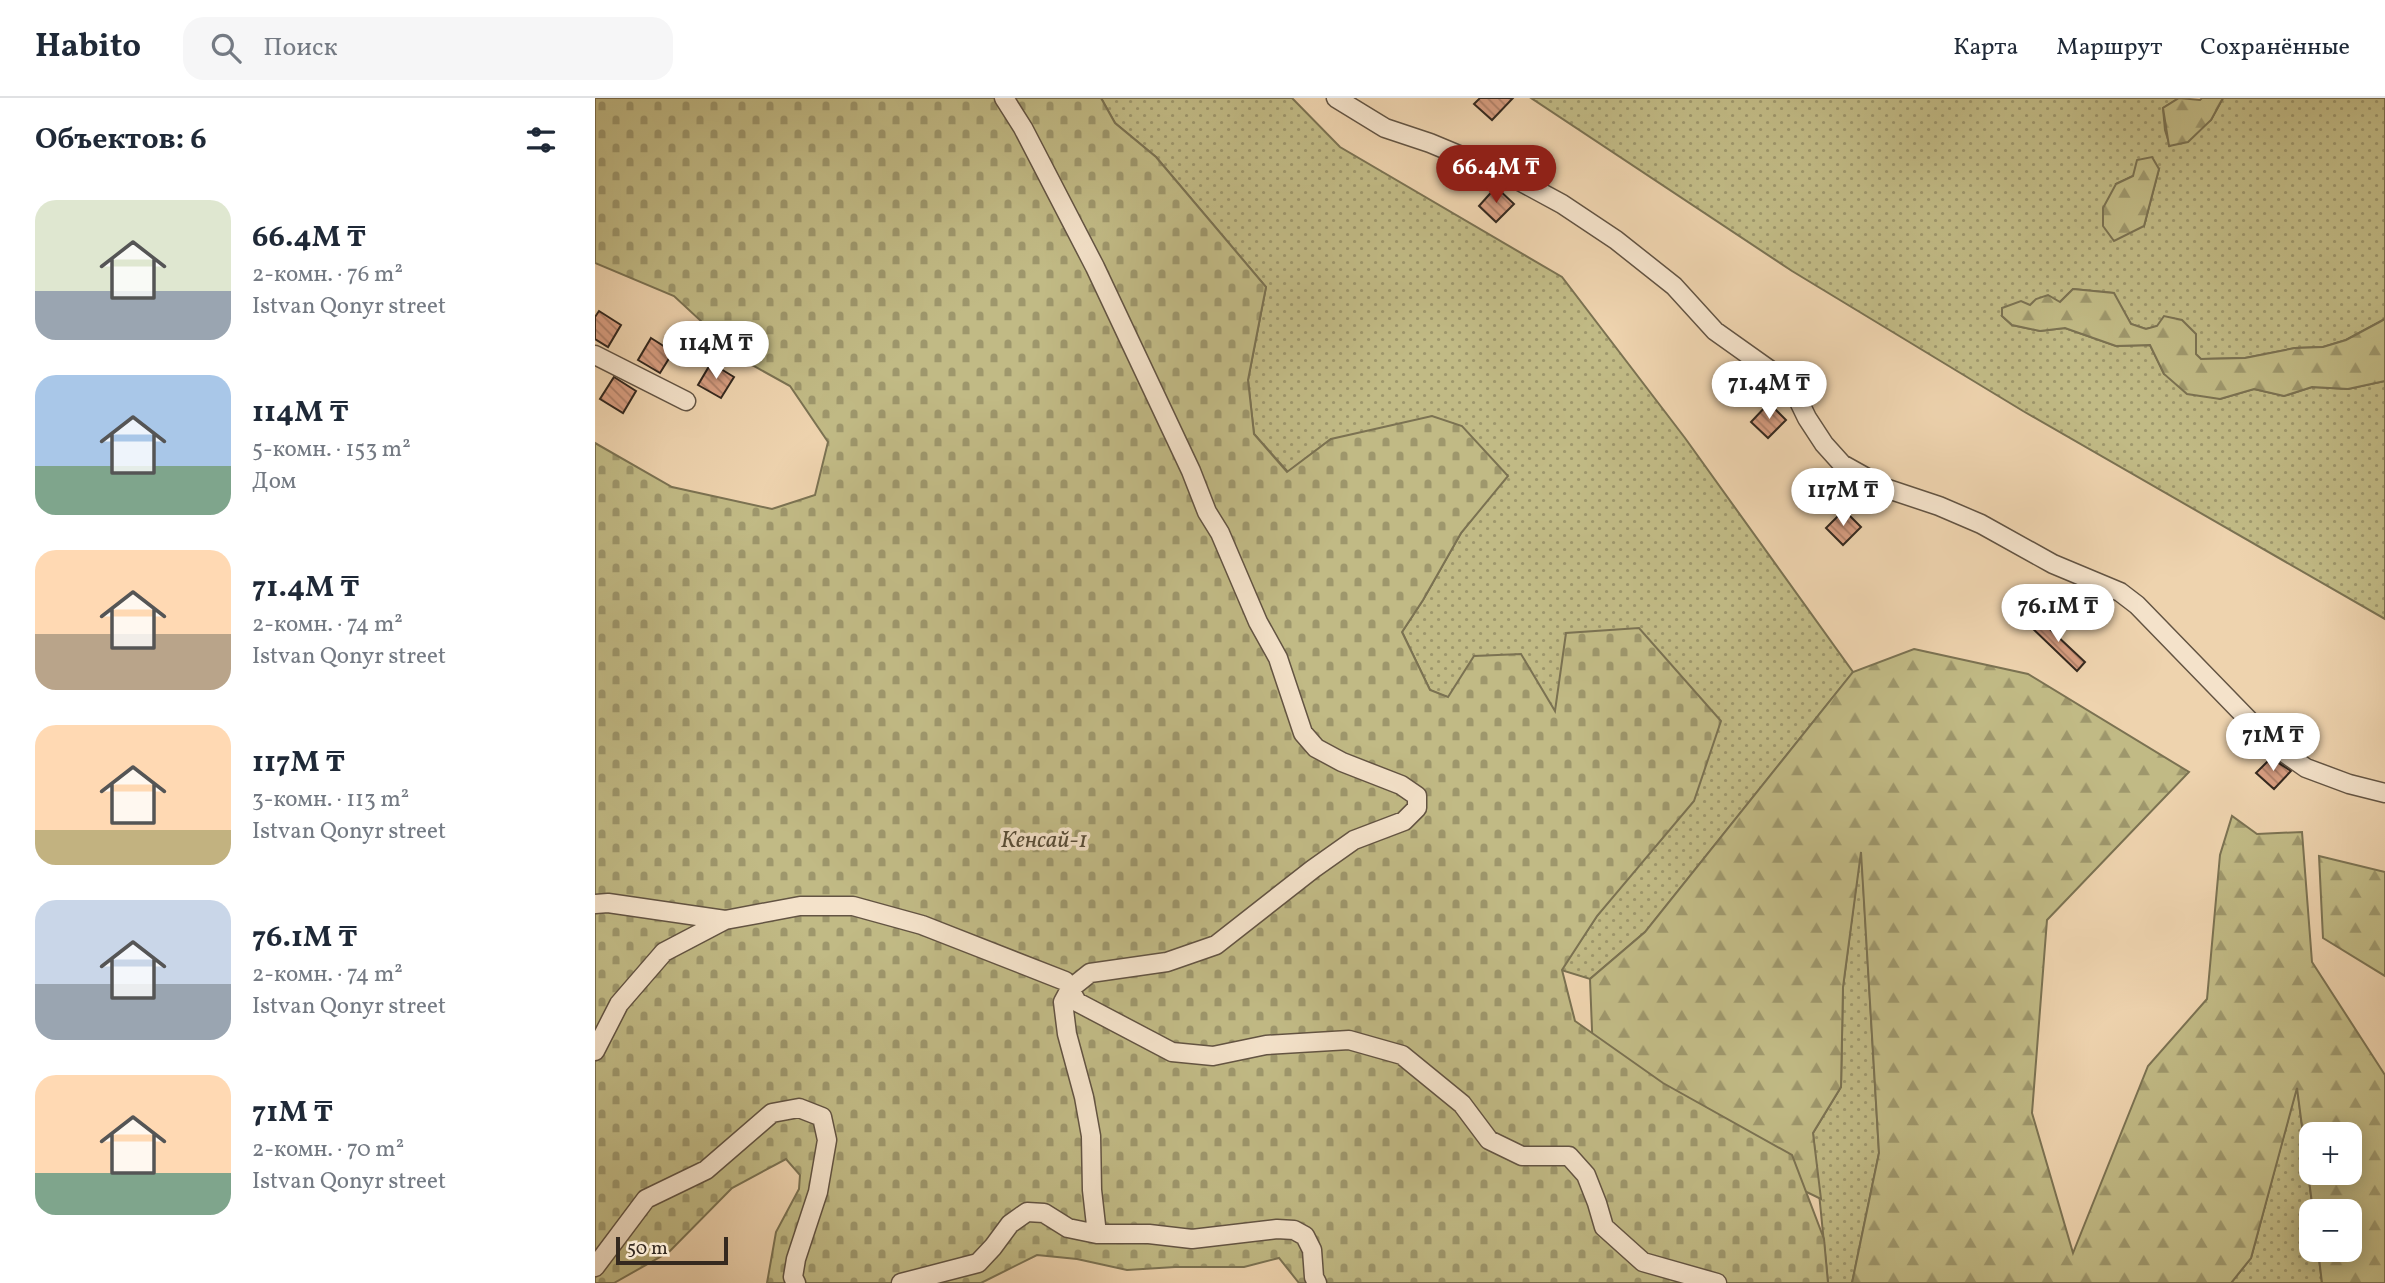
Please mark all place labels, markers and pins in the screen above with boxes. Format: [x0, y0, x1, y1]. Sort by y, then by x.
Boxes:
pin: 66.4M ₸ [1431, 146, 1561, 205]
pin: 114M ₸ [659, 322, 773, 381]
pin: 71.4M ₸ [1704, 362, 1834, 421]
pin: 117M ₸ [1786, 468, 1900, 528]
pin: 76.1M ₸ [1993, 584, 2123, 644]
pin: 71M ₸ [2224, 714, 2322, 773]

